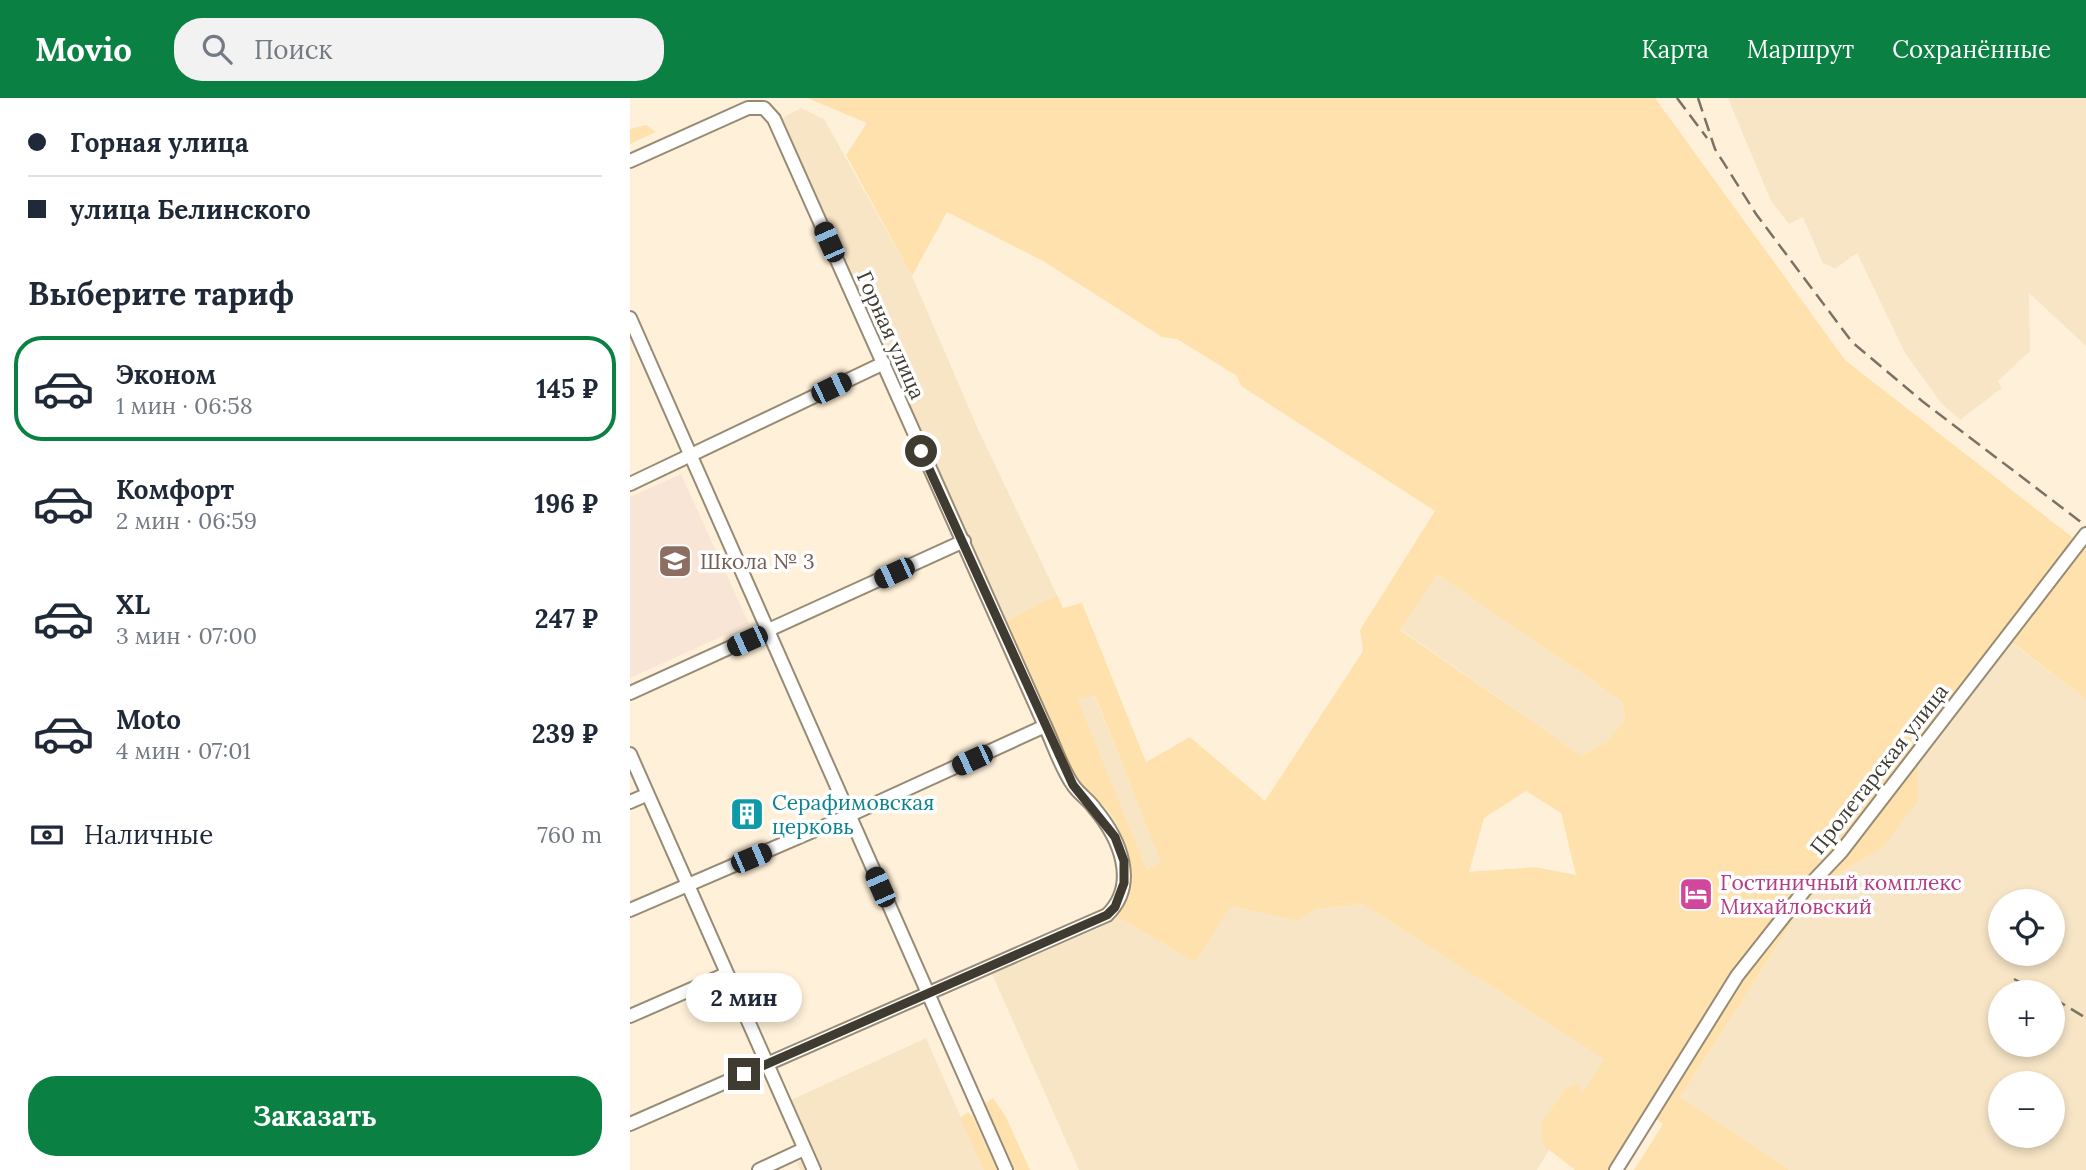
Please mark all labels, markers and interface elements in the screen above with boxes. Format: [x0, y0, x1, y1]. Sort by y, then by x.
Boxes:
search box [174, 18, 664, 81]
text: Movio [35, 28, 132, 70]
icon: search [198, 30, 236, 68]
text: Поиск [254, 33, 333, 66]
text: Карта [1641, 34, 1709, 65]
text: Маршрут [1747, 34, 1854, 65]
text: Сохранённые [1892, 34, 2051, 65]
text: Горная улица [70, 126, 249, 159]
text: улица Белинского [70, 193, 311, 226]
car [811, 219, 848, 265]
street label: Горная улица [851, 267, 931, 403]
text: Выберите тариф [28, 273, 294, 314]
icon: car [32, 357, 95, 420]
text: Эконом [116, 358, 216, 391]
car [808, 369, 855, 407]
text: 145 ₽ [536, 372, 598, 405]
text: 1 мин · 06:58 [116, 391, 253, 420]
route start [905, 435, 937, 467]
icon: car [32, 472, 95, 535]
text: Комфорт [116, 473, 234, 506]
text: 196 ₽ [535, 487, 598, 520]
text: 2 мин · 06:59 [116, 506, 257, 535]
school or university icon: Школа № 3 [656, 542, 694, 580]
place label: Школа № 3 [700, 548, 815, 575]
car [871, 555, 918, 591]
icon: car [32, 587, 95, 650]
text: XL [116, 588, 150, 621]
text: 247 ₽ [535, 602, 598, 635]
text: 3 мин · 07:00 [116, 621, 257, 650]
car [724, 623, 771, 659]
street label: Пролетарская улица [1804, 678, 1954, 860]
icon: car [32, 702, 95, 765]
text: Moto [116, 703, 181, 736]
text: 239 ₽ [532, 717, 598, 750]
text: 4 мин · 07:01 [116, 736, 251, 765]
car [949, 742, 996, 778]
place label: Серафимовская церковь [772, 789, 934, 840]
building icon: Серафимовская церковь [728, 795, 766, 833]
icon: cash [28, 816, 66, 854]
text: Наличные [84, 818, 213, 851]
text: 760 m [537, 820, 602, 849]
car [728, 840, 775, 876]
car [862, 864, 899, 910]
place label: Гостиничный комплекс Михайловский [1720, 869, 1962, 920]
hotel icon: Гостиничный комплекс Михайловский [1677, 875, 1715, 913]
map controls [1988, 889, 2065, 1148]
button: locate [1988, 889, 2065, 966]
callout: 2 мин [686, 972, 802, 1021]
button: + [1988, 980, 2065, 1057]
text: 2 мин [710, 983, 778, 1012]
route end [728, 1058, 760, 1090]
button: − [1988, 1071, 2065, 1148]
button: Заказать [28, 1076, 602, 1156]

